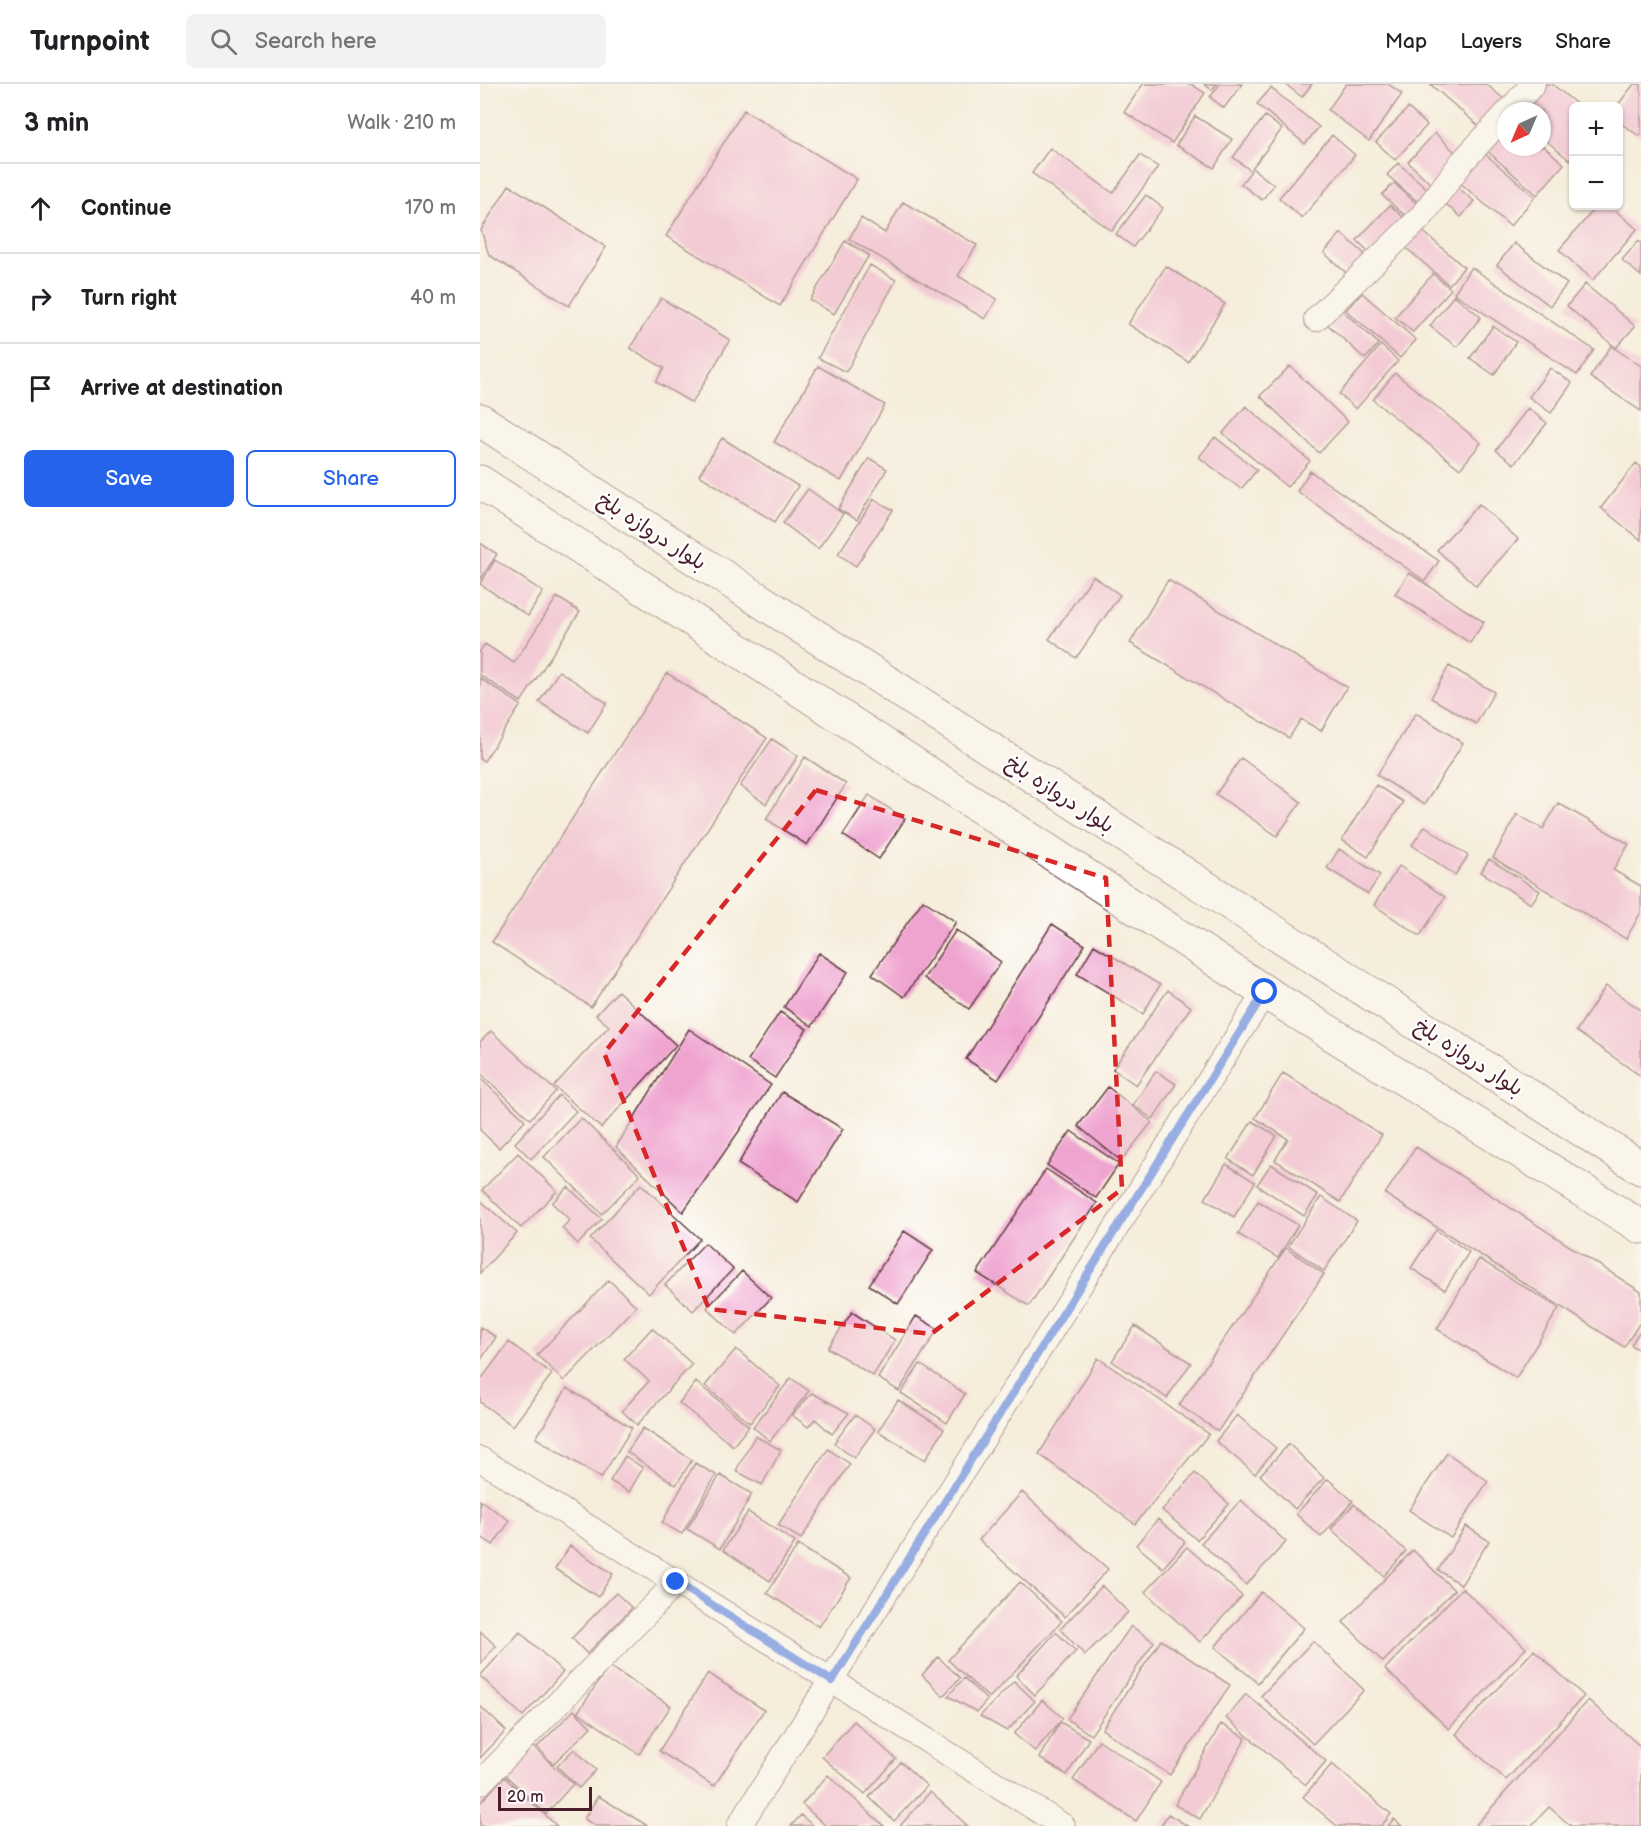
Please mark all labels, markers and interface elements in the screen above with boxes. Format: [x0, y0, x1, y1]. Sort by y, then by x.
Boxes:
search box [186, 14, 606, 68]
text: Turnpoint [30, 25, 150, 58]
icon: search [207, 25, 240, 58]
text: Search here [255, 28, 377, 55]
text: Map [1385, 29, 1427, 54]
text: Layers [1460, 29, 1522, 54]
text: Share [1555, 29, 1611, 54]
north arrow [1497, 102, 1551, 156]
map controls [1569, 102, 1623, 210]
button: + [1569, 102, 1623, 156]
text: 3 min [24, 108, 89, 139]
text: Walk · 210 m [347, 111, 456, 135]
button: − [1569, 156, 1623, 210]
icon: ahead [24, 192, 57, 225]
text: Continue [81, 195, 171, 222]
text: 170 m [405, 196, 456, 220]
icon: right [24, 282, 57, 315]
text: Turn right [81, 285, 177, 312]
text: 40 m [410, 286, 456, 310]
icon: arrive [24, 372, 57, 405]
text: Arrive at destination [81, 375, 283, 402]
button: Save [24, 450, 234, 507]
button: Share [246, 450, 456, 507]
street label: بلوار دروازه بلخ [592, 487, 711, 577]
street label: بلوار دروازه بلخ [1000, 750, 1119, 840]
route start [1251, 978, 1277, 1004]
street label: بلوار دروازه بلخ [1409, 1013, 1528, 1103]
route end [662, 1568, 688, 1594]
scale bar [498, 1784, 592, 1812]
text: 20 m [507, 1788, 543, 1807]

